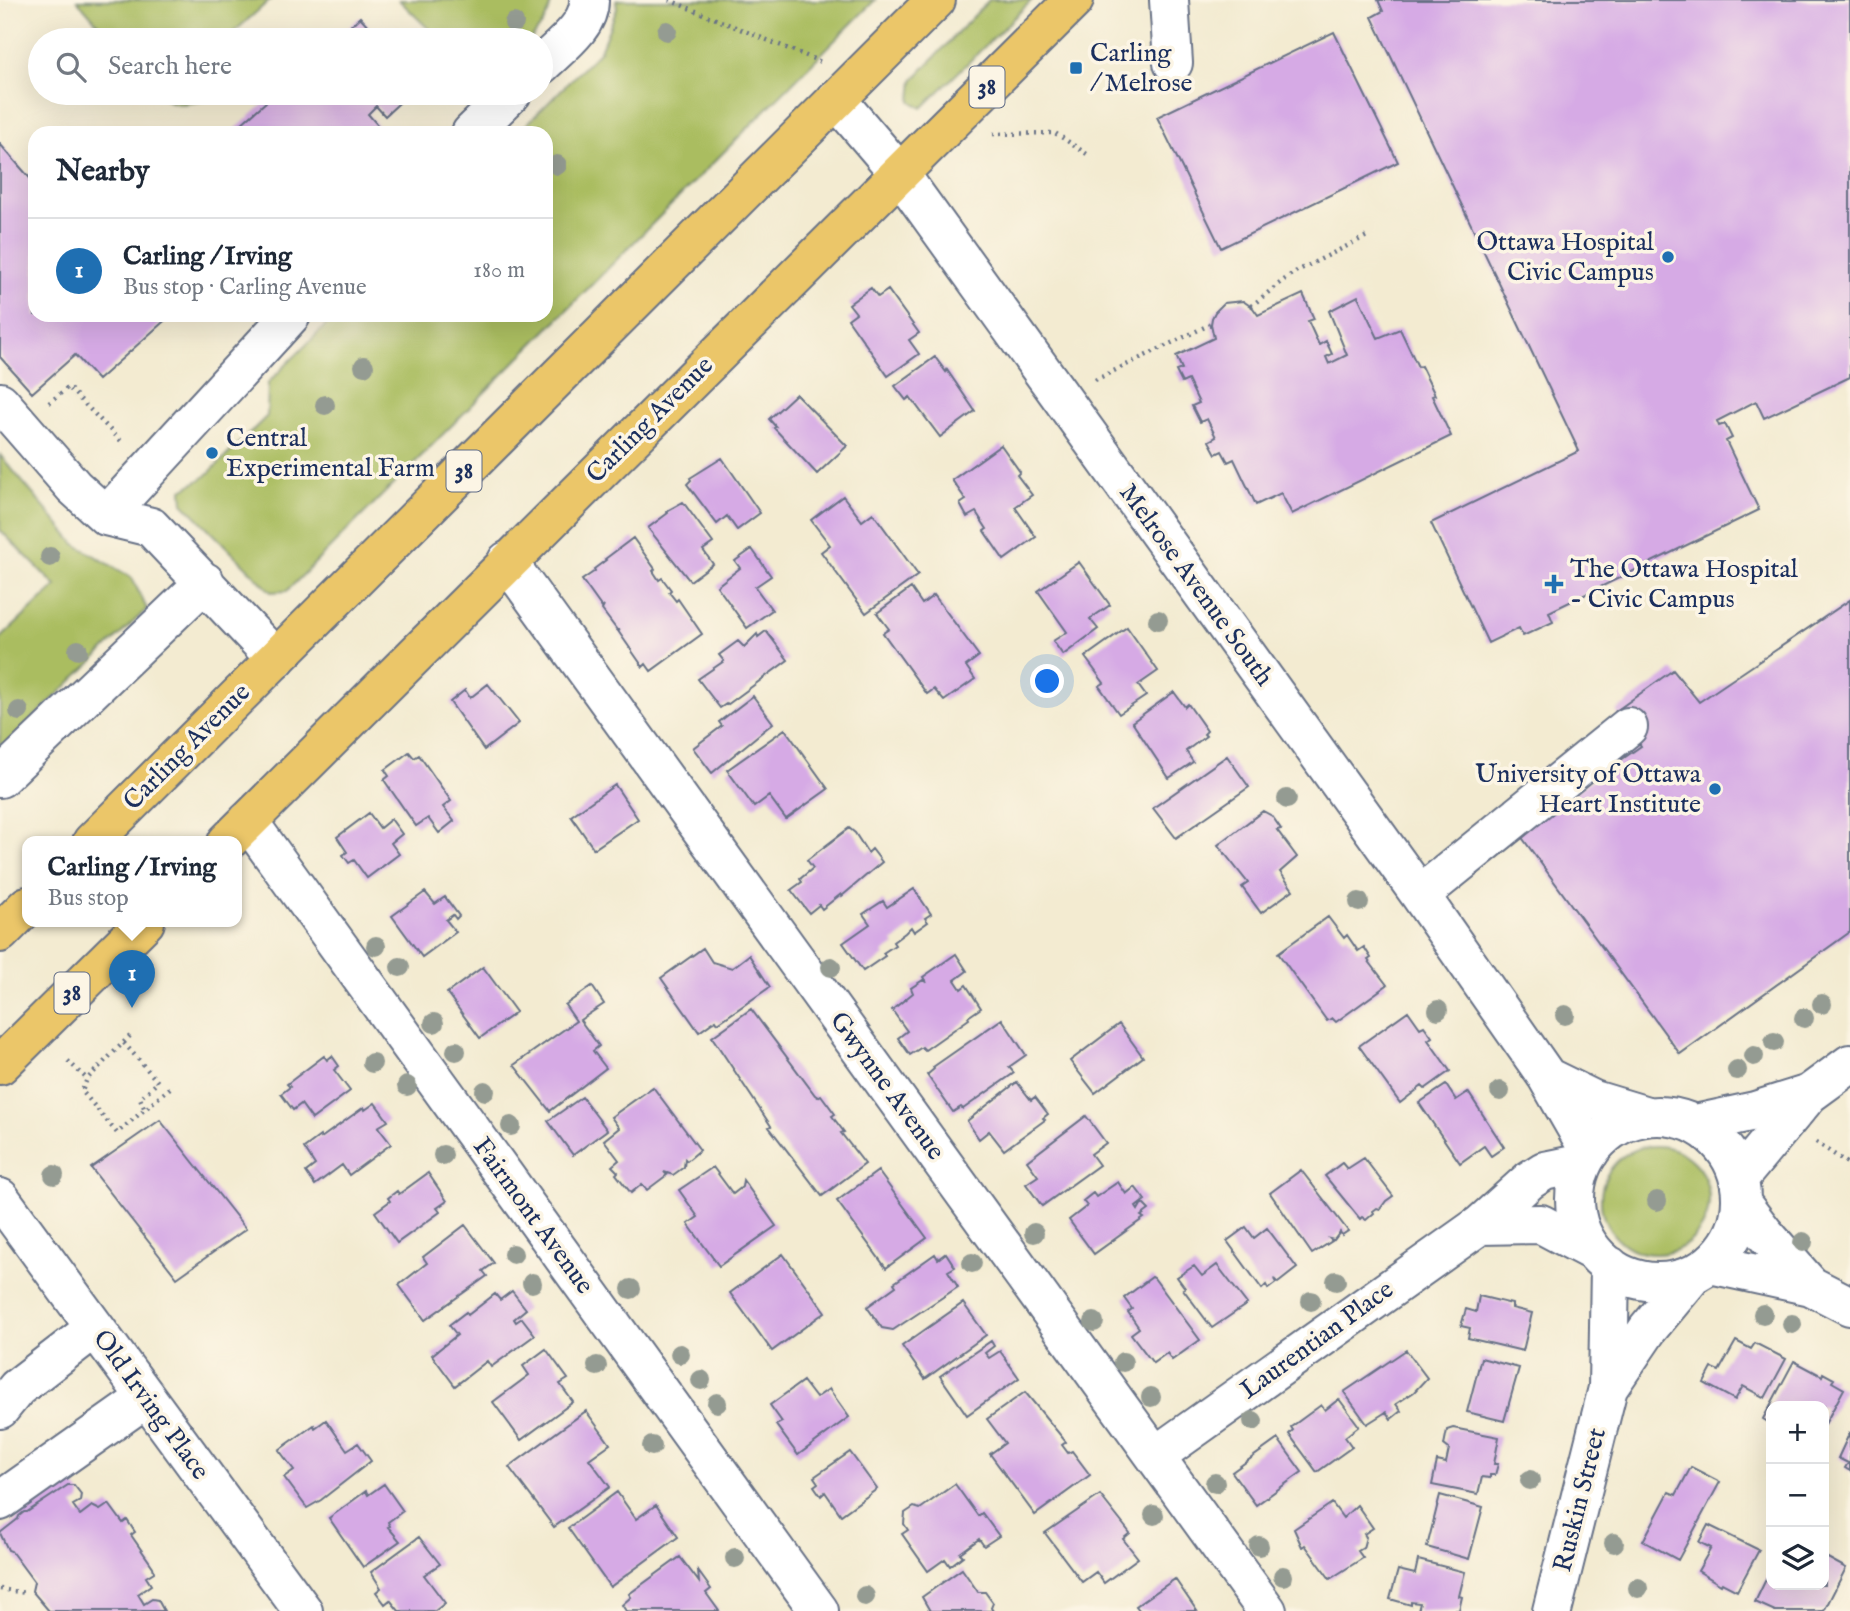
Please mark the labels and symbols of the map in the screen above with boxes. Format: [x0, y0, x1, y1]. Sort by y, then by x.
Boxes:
place label: Carling / Melrose [1090, 37, 1193, 100]
marker: Carling / Melrose [1068, 60, 1084, 76]
road number: 38 [970, 66, 1004, 108]
place label: Ottawa Hospital Civic Campus [1477, 226, 1655, 289]
marker: Ottawa Hospital Civic Campus [1660, 249, 1676, 265]
street label: Carling Avenue [579, 349, 721, 491]
place label: Central Experimental Farm [226, 422, 435, 485]
marker: Central Experimental Farm [204, 445, 220, 461]
road number: 38 [447, 450, 482, 492]
street label: Melrose Avenue South [1111, 477, 1281, 693]
place label: The Ottawa Hospital - Civic Campus [1570, 553, 1799, 616]
marker: The Ottawa Hospital - Civic Campus [1544, 574, 1564, 594]
your location [1030, 664, 1064, 698]
street label: Carling Avenue [116, 676, 258, 818]
place label: University of Ottawa Heart Institute [1475, 758, 1702, 821]
marker: University of Ottawa Heart Institute [1707, 781, 1723, 797]
pin: 1 [109, 950, 155, 1008]
road number: 38 [55, 973, 90, 1014]
street label: Gwynne Avenue [822, 1005, 952, 1167]
street label: Fairmont Avenue [465, 1131, 601, 1301]
street label: Laurentian Place [1234, 1273, 1400, 1407]
street label: Old Irving Place [85, 1324, 217, 1487]
street label: Ruskin Street [1546, 1424, 1614, 1575]

